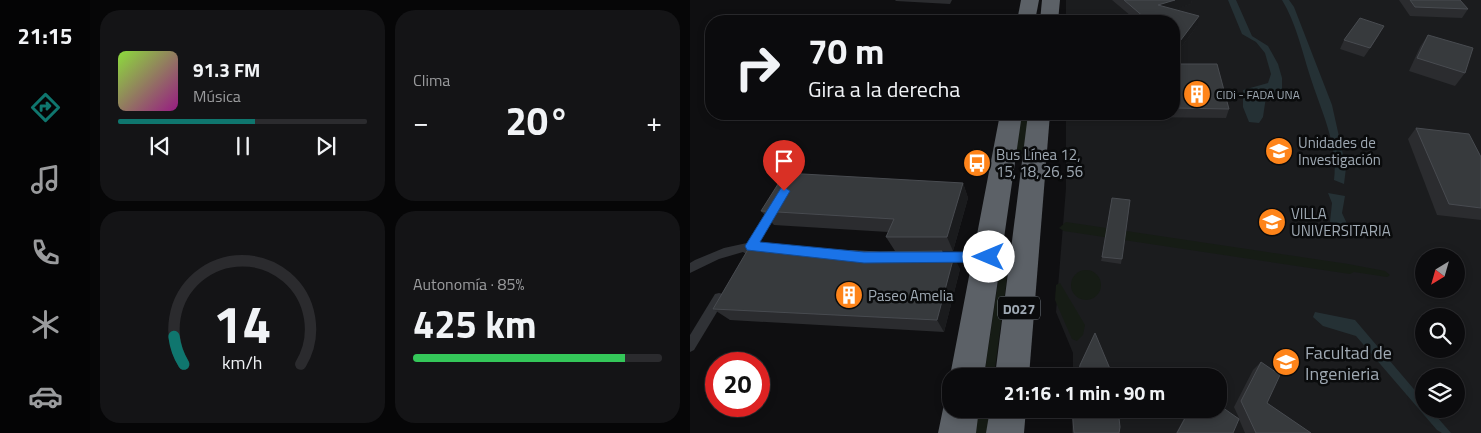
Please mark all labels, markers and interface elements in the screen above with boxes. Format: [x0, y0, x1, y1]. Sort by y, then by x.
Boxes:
text: 21:15 [18, 19, 72, 53]
text: 70 m [808, 24, 884, 78]
icon: right [725, 35, 790, 100]
text: 91.3 FM [193, 55, 260, 84]
text: Clima [413, 68, 450, 92]
text: Gira a la derecha [808, 72, 960, 106]
building icon: CIDi - FADA UNA [1182, 79, 1212, 109]
text: Música [193, 84, 241, 108]
place label: CIDi - FADA UNA [1216, 85, 1300, 104]
icon: directions [28, 90, 63, 125]
text: 20° [506, 92, 569, 150]
text: − [413, 100, 429, 143]
text: + [646, 100, 662, 143]
place label: Unidades de Investigación [1298, 131, 1381, 171]
icon: previous [146, 132, 174, 160]
icon: pause [229, 132, 257, 160]
icon: next [312, 132, 340, 160]
school or university icon: Unidades de Investigación [1264, 136, 1294, 166]
pin [763, 140, 805, 191]
place label: Bus Línea 12, 15, 18, 26, 56 [996, 143, 1083, 183]
icon: arrive [770, 147, 798, 175]
bus stop icon: Bus Línea 12, 15, 18, 26, 56 [962, 148, 992, 178]
icon: music [28, 162, 63, 197]
place label: VILLA UNIVERSITARIA [1291, 202, 1391, 242]
school or university icon: VILLA UNIVERSITARIA [1257, 207, 1287, 237]
position arrow [962, 230, 1014, 282]
icon: phone [28, 235, 63, 270]
north arrow [1415, 248, 1465, 298]
map controls [1415, 248, 1465, 418]
text: Autonomía · 85% [413, 272, 524, 296]
building icon: Paseo Amelia [834, 280, 864, 310]
text: 14 [213, 284, 272, 363]
place label: Paseo Amelia [868, 284, 954, 307]
text: 425 km [413, 295, 537, 353]
road number: D027 [998, 296, 1040, 320]
icon: climate [28, 307, 63, 342]
button: search [1415, 308, 1465, 358]
place label: Facultad de Ingenieria [1305, 339, 1392, 387]
school or university icon: Facultad de Ingenieria [1271, 347, 1301, 377]
text: km/h [222, 349, 263, 376]
speed limit sign: 20 [705, 352, 770, 417]
button: layers [1415, 368, 1465, 418]
text: 21:16 · 1 min · 90 m [1004, 378, 1165, 407]
icon: car [28, 379, 63, 414]

